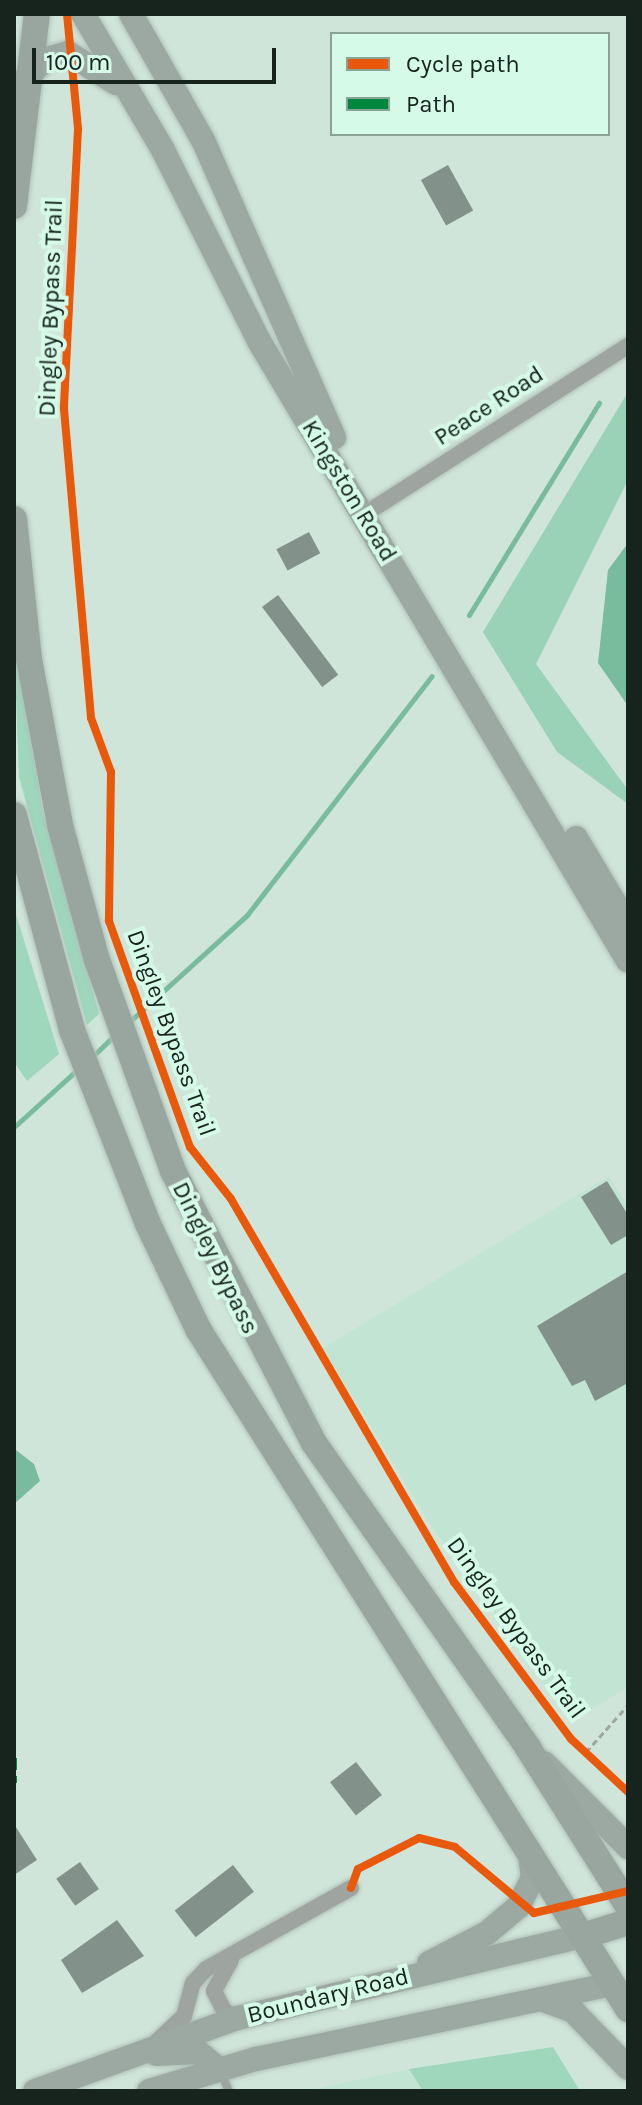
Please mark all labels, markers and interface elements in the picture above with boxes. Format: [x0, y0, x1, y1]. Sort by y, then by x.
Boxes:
scale bar [36, 32, 280, 82]
legend [330, 32, 610, 136]
text: 100 m [46, 48, 111, 76]
text: Cycle path [406, 50, 520, 78]
text: Path [406, 90, 456, 118]
street label: Dingley Bypass Trail [33, 199, 69, 417]
street label: Peace Road [429, 360, 549, 452]
street label: Kingston Road [295, 415, 403, 567]
street label: Dingley Bypass Trail [120, 926, 222, 1140]
street label: Dingley Bypass [166, 1177, 264, 1339]
street label: Dingley Bypass Trail [441, 1532, 591, 1724]
street label: Boundary Road [244, 1962, 412, 2030]

